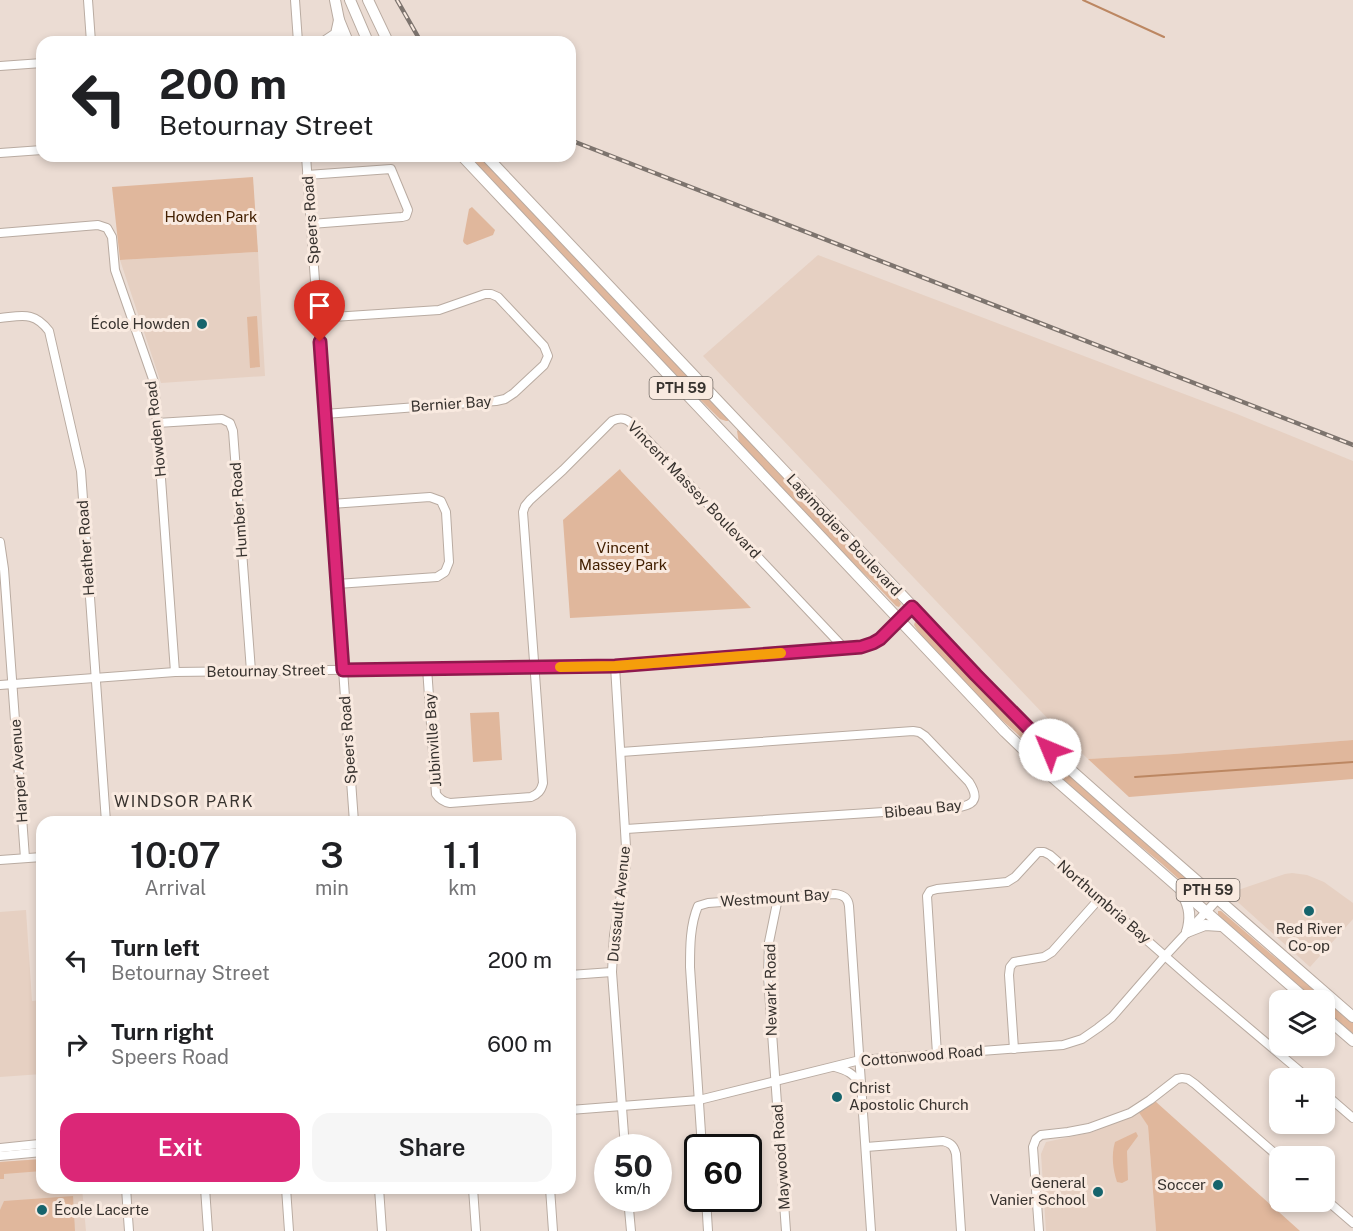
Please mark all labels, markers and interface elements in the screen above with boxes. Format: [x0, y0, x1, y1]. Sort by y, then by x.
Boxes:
text: 200 m [159, 59, 287, 108]
icon: left [60, 60, 138, 138]
text: Betournay Street [159, 109, 373, 141]
street label: Speers Road [299, 175, 322, 265]
park label: Howden Park [164, 208, 258, 225]
pin [294, 280, 345, 342]
icon: arrive [303, 289, 336, 322]
place label: École Howden [91, 315, 190, 332]
marker: École Howden [195, 317, 209, 331]
road number: PTH 59 [650, 377, 712, 399]
street label: Howden Road [142, 380, 169, 478]
street label: Bernier Bay [410, 392, 492, 415]
street label: Vincent Massey Boulevard [624, 418, 764, 562]
street label: Humber Road [227, 462, 250, 558]
street label: Lagimodiere Boulevard [783, 470, 905, 599]
street label: Heather Road [74, 500, 97, 596]
park label: Vincent Massey Park [579, 539, 667, 573]
street label: Betournay Street [206, 661, 326, 680]
street label: Jubinville Bay [421, 693, 444, 787]
street label: Speers Road [336, 695, 359, 785]
position arrow [1018, 718, 1082, 782]
street label: Harper Avenue [6, 719, 31, 824]
district label: WINDSOR PARK [114, 792, 254, 811]
street label: Bibeau Bay [883, 796, 963, 821]
text: 10:07 [130, 834, 221, 876]
text: 3 [320, 834, 344, 876]
text: 1.1 [443, 834, 482, 876]
street label: Dussault Avenue [604, 845, 633, 963]
street label: Northumbria Bay [1054, 856, 1155, 947]
text: Arrival [145, 876, 206, 900]
text: min [315, 876, 349, 900]
text: km [448, 876, 477, 900]
road number: PTH 59 [1176, 879, 1240, 901]
street label: Westmount Bay [720, 885, 830, 910]
marker: Red River Co-op [1302, 904, 1316, 918]
place label: Red River Co-op [1276, 920, 1342, 954]
text: Turn left [111, 935, 200, 961]
street label: Newark Road [761, 943, 780, 1037]
icon: left [60, 944, 93, 977]
text: 200 m [488, 947, 552, 973]
text: Betournay Street [111, 961, 270, 985]
map controls [1269, 990, 1335, 1212]
button: layers [1269, 990, 1335, 1056]
text: Turn right [111, 1019, 214, 1045]
icon: right [60, 1028, 93, 1061]
text: 600 m [487, 1031, 552, 1057]
street label: Cottonwood Road [860, 1042, 984, 1069]
text: Speers Road [111, 1045, 229, 1069]
button: + [1269, 1068, 1335, 1134]
place label: Christ Apostolic Church [849, 1079, 969, 1113]
marker: Christ Apostolic Church [830, 1090, 844, 1104]
street label: Maywood Road [768, 1104, 793, 1211]
button: Exit [60, 1113, 300, 1182]
button: Share [312, 1113, 552, 1182]
speed limit sign: 60 [684, 1134, 762, 1212]
button: − [1269, 1146, 1335, 1212]
text: 50 [613, 1148, 653, 1184]
place label: General Vanier School [990, 1174, 1086, 1208]
place label: Soccer [1157, 1176, 1206, 1193]
marker: Soccer [1211, 1178, 1225, 1192]
text: km/h [615, 1180, 651, 1197]
marker: General Vanier School [1091, 1185, 1105, 1199]
place label: École Lacerte [54, 1201, 149, 1218]
marker: École Lacerte [35, 1203, 49, 1217]

